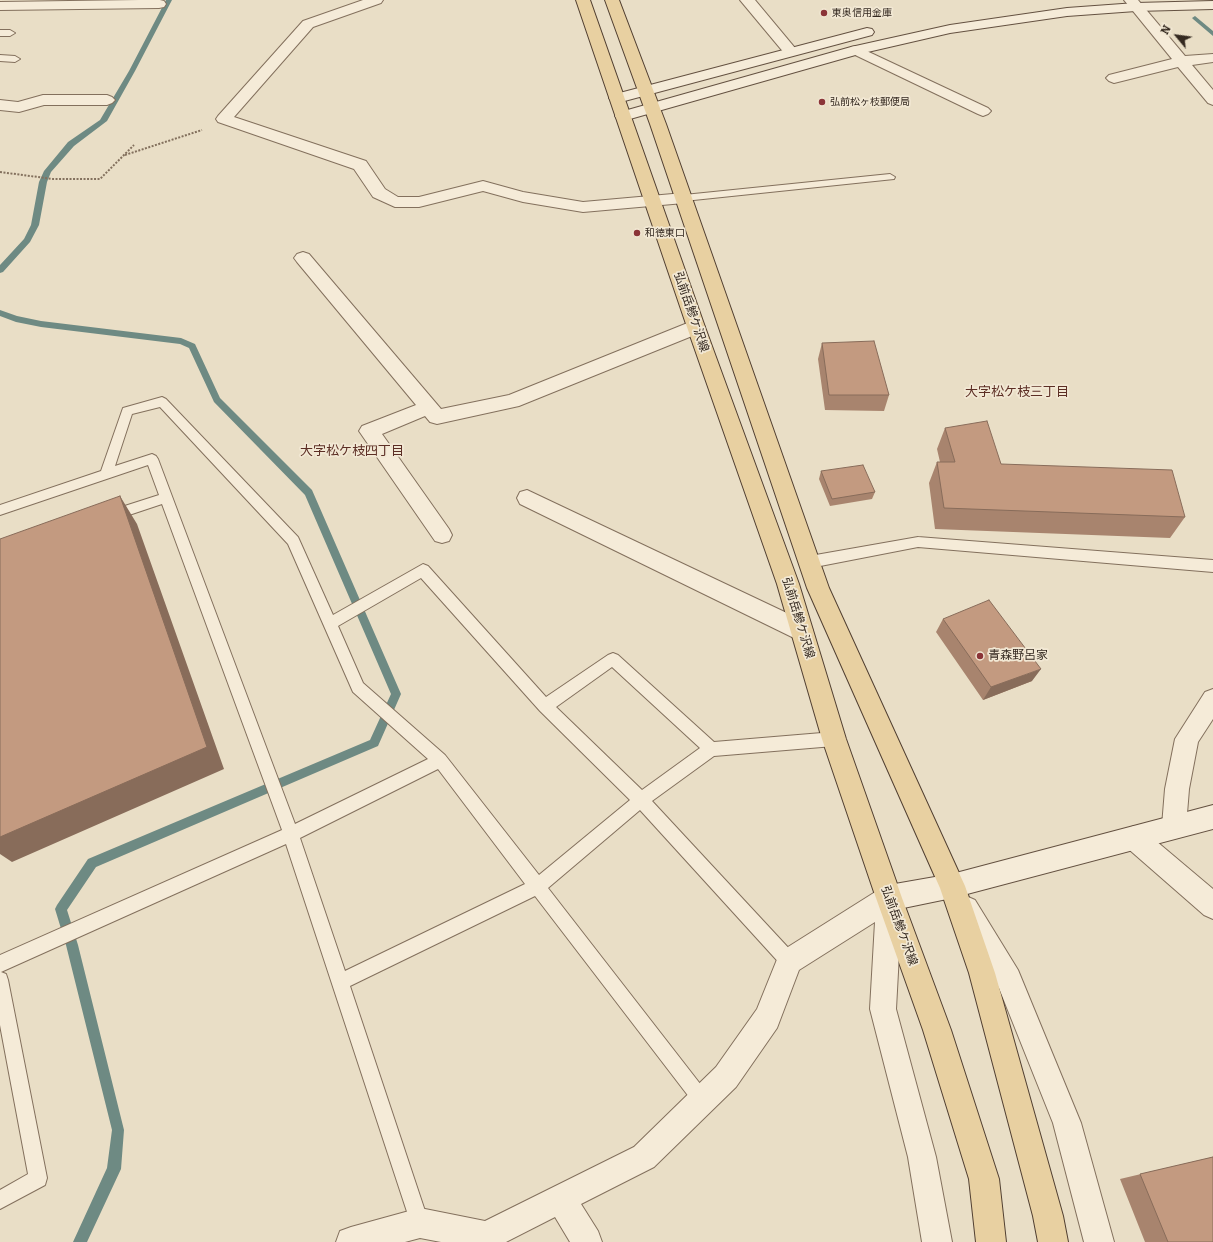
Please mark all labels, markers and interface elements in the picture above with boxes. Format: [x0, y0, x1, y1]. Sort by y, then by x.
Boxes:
place label: 東奥信用金庫 [832, 7, 892, 19]
marker: 東奥信用金庫 [819, 8, 829, 18]
north arrow [1157, 16, 1197, 56]
text: N [1158, 23, 1174, 37]
place label: 弘前松ヶ枝郵便局 [830, 96, 910, 108]
marker: 弘前松ヶ枝郵便局 [817, 97, 827, 107]
place label: 和徳東口 [645, 227, 685, 239]
marker: 和徳東口 [632, 228, 642, 238]
street label: 弘前岳鰺ケ沢線 [671, 270, 711, 354]
district label: 大字松ケ枝三丁目 [965, 384, 1069, 400]
district label: 大字松ケ枝四丁目 [300, 443, 404, 459]
street label: 弘前岳鰺ケ沢線 [779, 576, 817, 660]
place label: 青森野呂家 [988, 649, 1048, 663]
marker: 青森野呂家 [975, 651, 985, 661]
street label: 弘前岳鰺ケ沢線 [878, 884, 920, 968]

